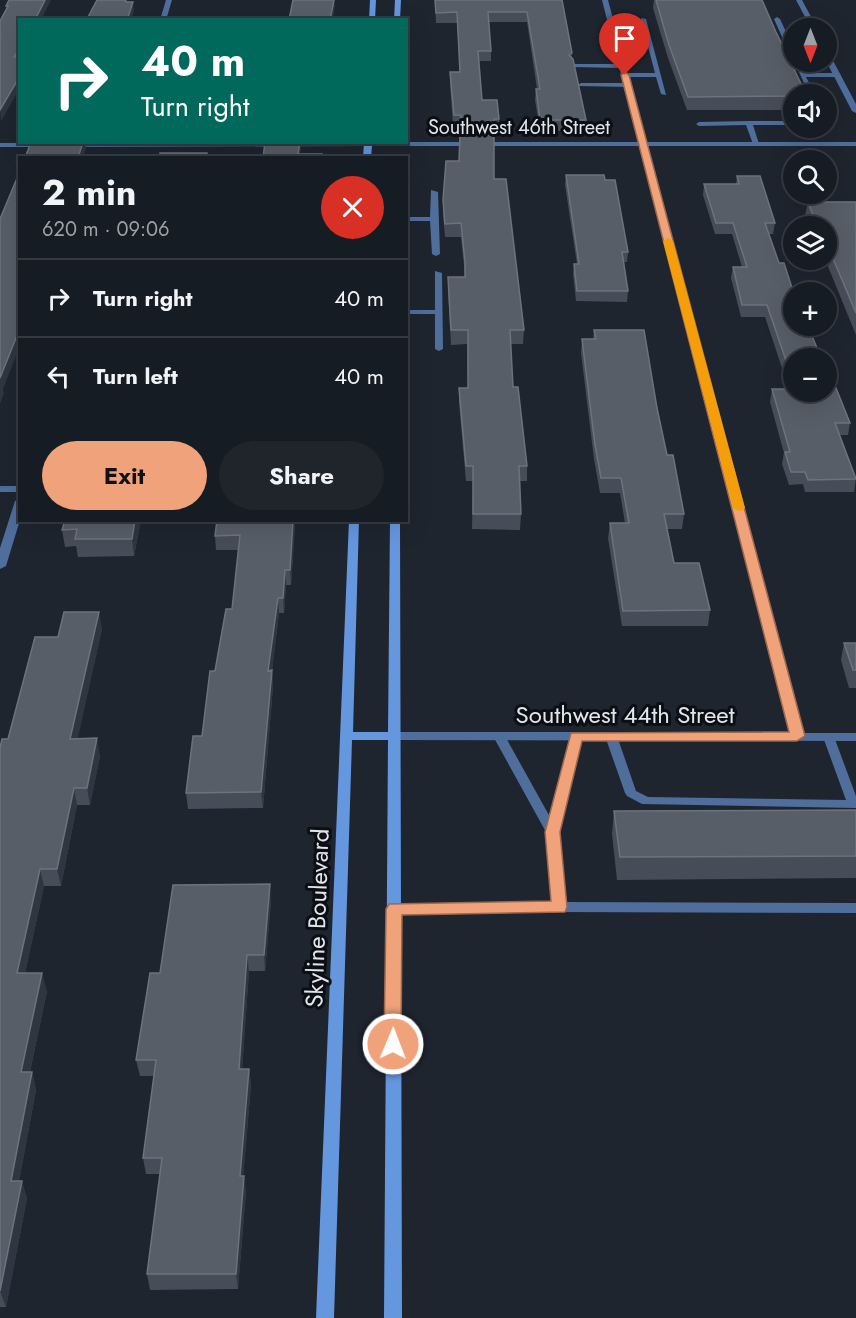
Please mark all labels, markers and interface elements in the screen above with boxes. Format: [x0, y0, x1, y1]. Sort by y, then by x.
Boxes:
pin [599, 13, 650, 75]
north arrow [783, 18, 837, 72]
map controls [783, 18, 837, 402]
icon: arrive [608, 22, 641, 55]
text: 40 m [141, 31, 245, 92]
icon: right [42, 42, 120, 120]
button: sound [783, 84, 837, 138]
text: Turn right [141, 87, 249, 126]
street label: Southwest 46th Street [428, 113, 610, 142]
button: search [783, 150, 837, 204]
text: 2 min [42, 166, 137, 218]
button: close [321, 176, 384, 239]
text: 620 m · 09:06 [42, 215, 170, 244]
button: layers [783, 216, 837, 270]
icon: right [42, 282, 75, 315]
text: Turn right [93, 282, 193, 314]
text: 40 m [334, 282, 384, 314]
button: + [783, 282, 837, 336]
button: − [783, 348, 837, 402]
icon: left [42, 360, 75, 393]
text: Turn left [93, 360, 178, 392]
text: 40 m [334, 360, 384, 392]
button: Exit [42, 441, 207, 510]
button: Share [219, 441, 384, 510]
street label: Southwest 44th Street [516, 697, 735, 732]
street label: Skyline Boulevard [296, 828, 338, 1008]
position arrow [361, 1012, 425, 1076]

